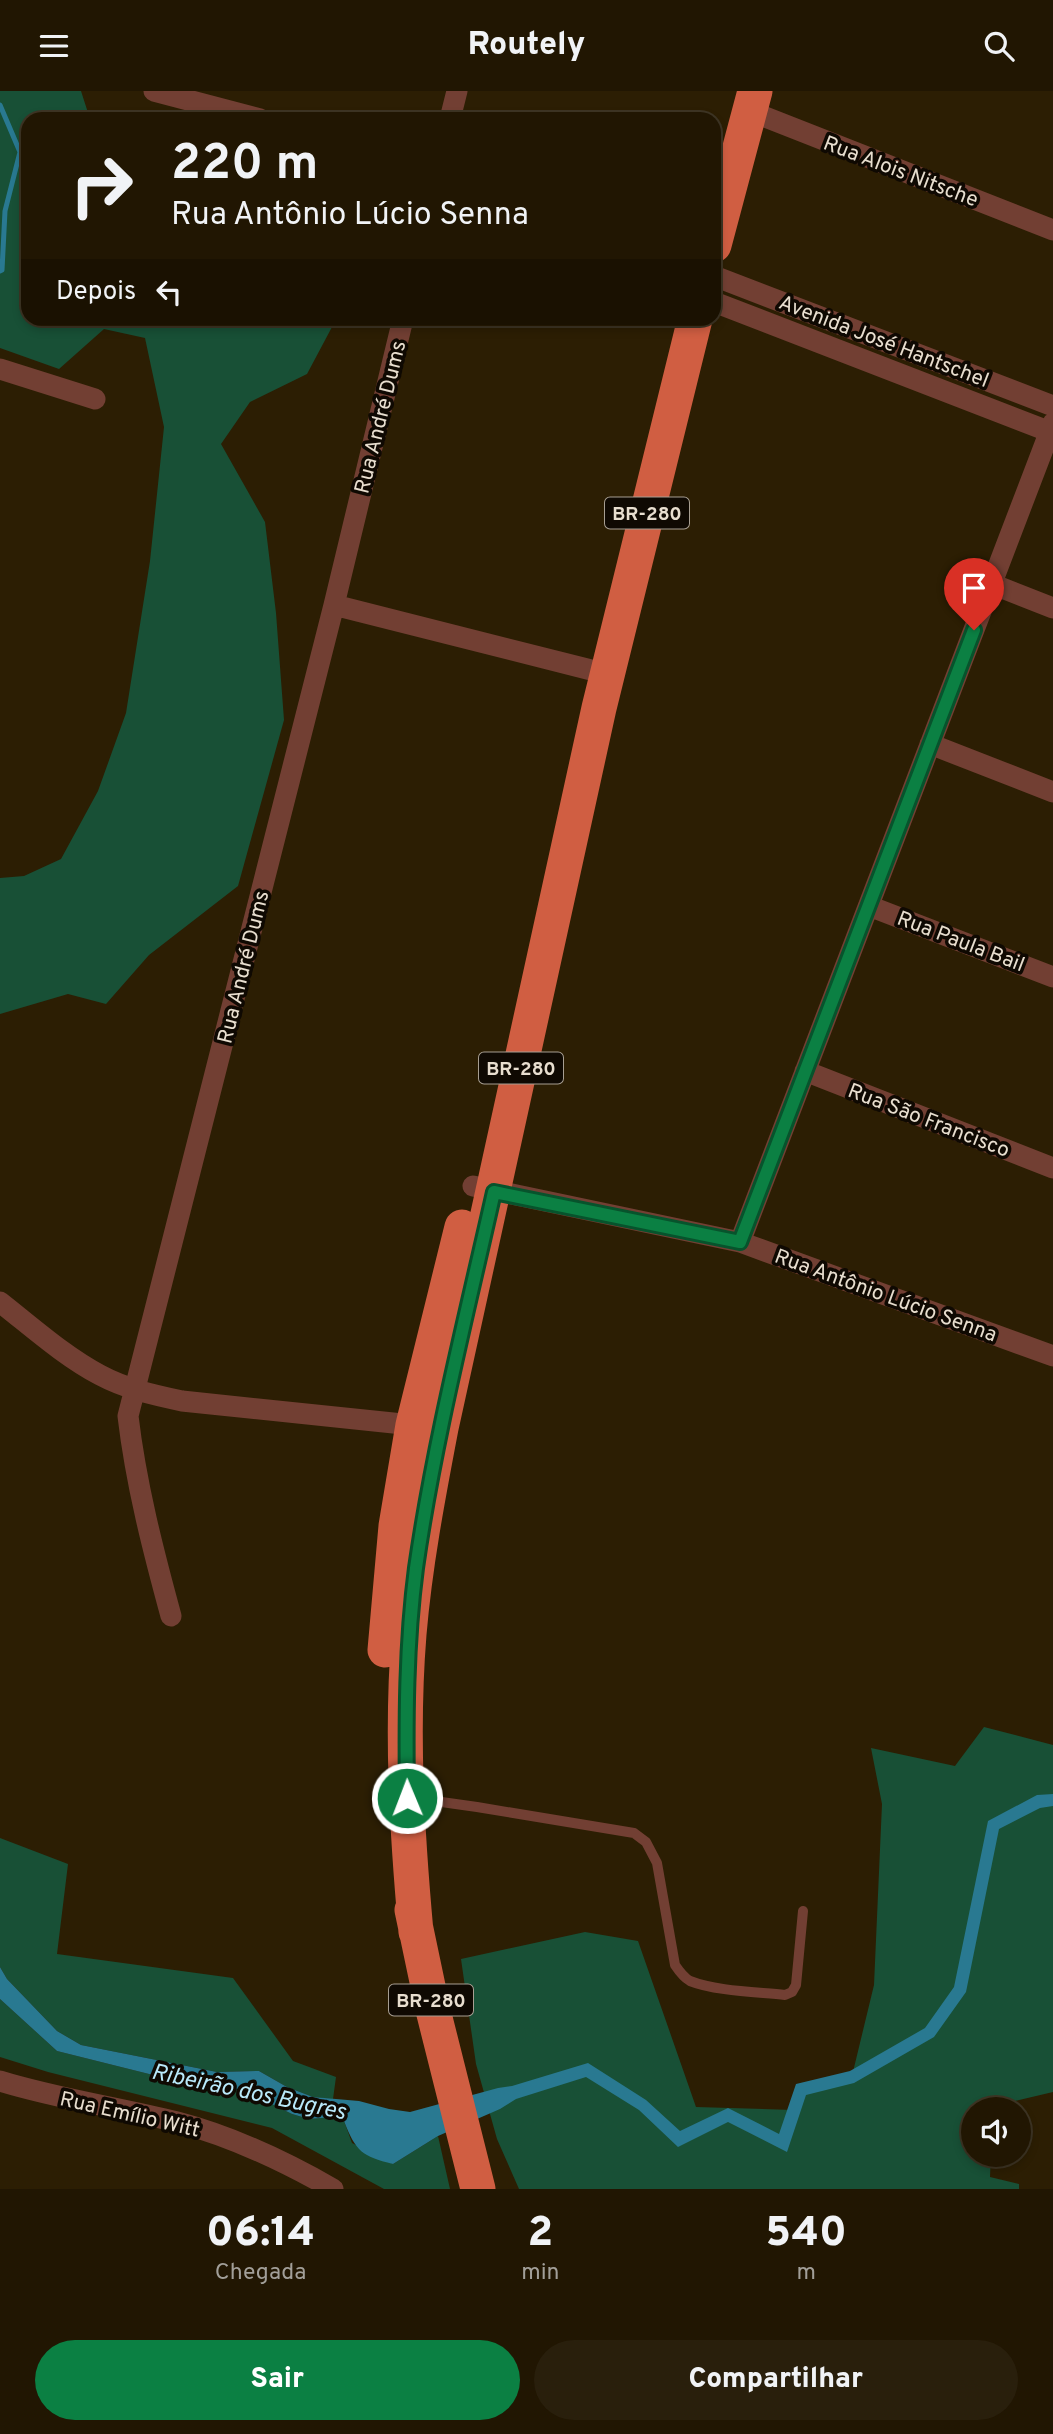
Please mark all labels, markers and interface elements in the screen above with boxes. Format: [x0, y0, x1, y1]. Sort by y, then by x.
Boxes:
text: Routely [468, 26, 585, 66]
icon: menu [35, 27, 73, 65]
icon: search [980, 27, 1018, 65]
street label: Rua Alois Nitsche [819, 130, 982, 214]
text: 220 m [171, 135, 318, 197]
icon: right [56, 140, 147, 231]
text: Rua Antônio Lúcio Senna [171, 196, 529, 236]
icon: left [150, 273, 188, 311]
text: Depois [56, 276, 136, 309]
street label: Avenida José Hantschel [775, 290, 992, 395]
street label: Rua André Dums [349, 338, 414, 497]
road number: BR-280 [605, 497, 689, 529]
pin [944, 558, 1004, 630]
icon: arrive [955, 569, 993, 607]
street label: Rua André Dums [212, 888, 277, 1047]
street label: Rua Paula Bail [893, 906, 1028, 979]
road number: BR-280 [479, 1053, 563, 1084]
street label: Rua São Francisco [844, 1078, 1013, 1165]
street label: Rua Antônio Lúcio Senna [771, 1244, 1000, 1349]
position arrow [370, 1761, 444, 1835]
road number: BR-280 [389, 1985, 473, 2015]
water label: Ribeirão dos Bugres [149, 2059, 349, 2128]
street label: Rua Emílio Witt [57, 2086, 202, 2145]
map controls [961, 2097, 1031, 2167]
button: sound [961, 2097, 1031, 2167]
text: 06:14 [206, 2208, 315, 2261]
text: 2 [527, 2208, 553, 2261]
text: 540 [765, 2208, 847, 2261]
text: Chegada [215, 2259, 306, 2288]
text: min [521, 2259, 559, 2288]
text: m [796, 2259, 816, 2288]
button: Sair [35, 2340, 520, 2420]
button: Compartilhar [534, 2340, 1018, 2420]

